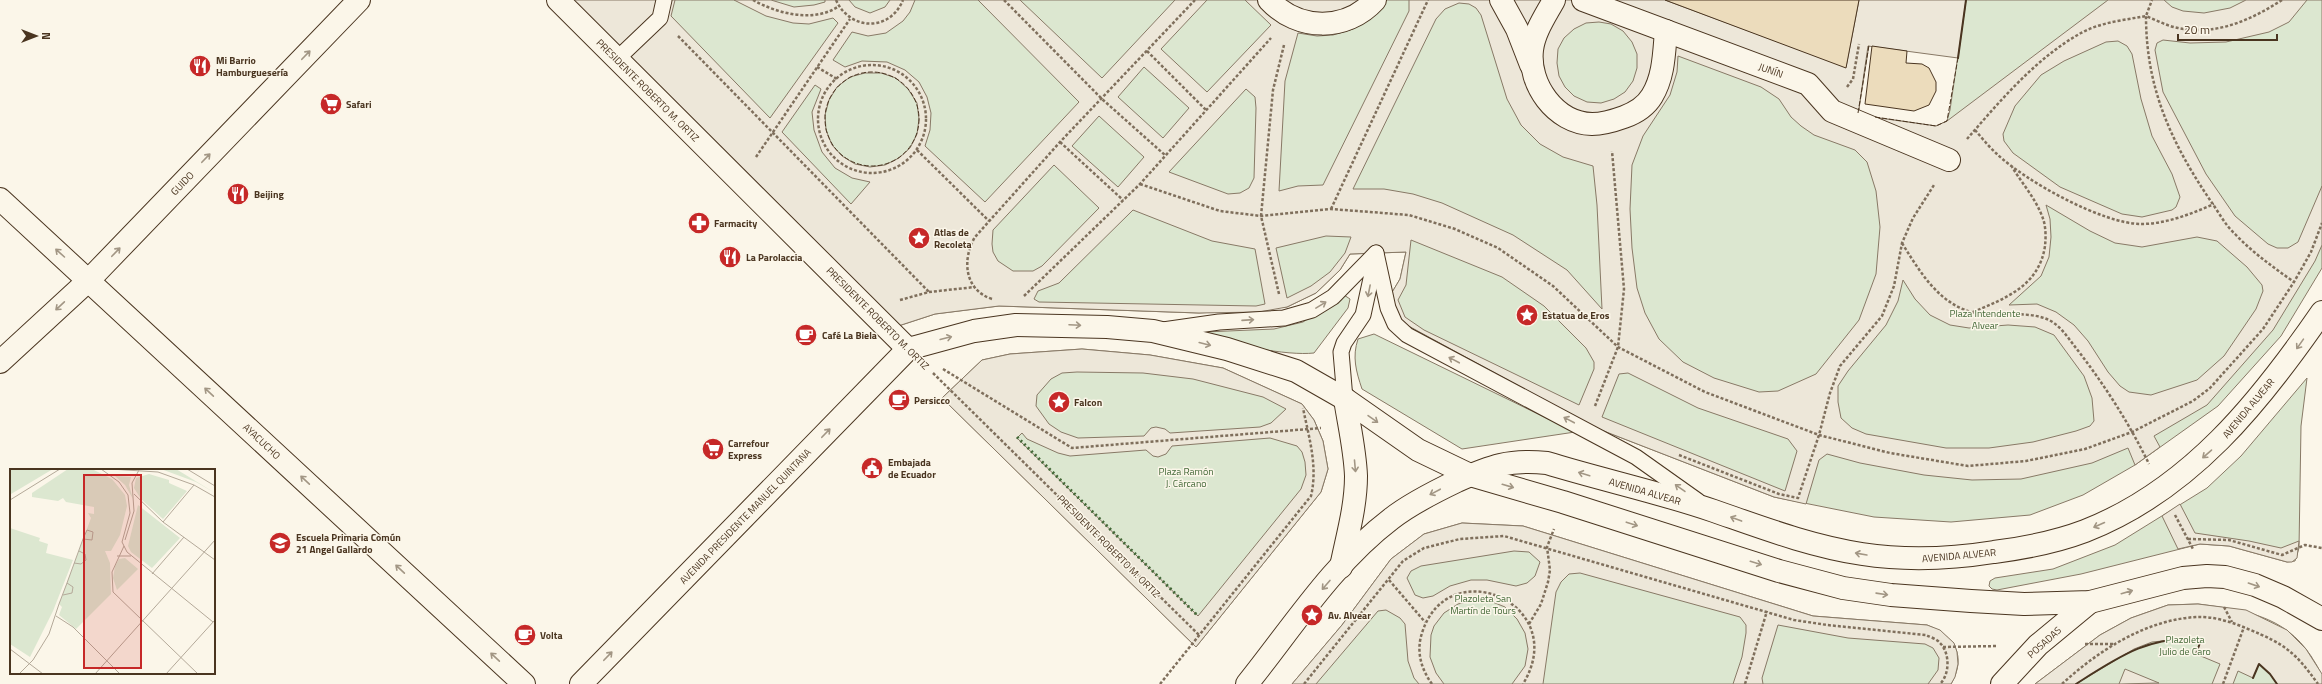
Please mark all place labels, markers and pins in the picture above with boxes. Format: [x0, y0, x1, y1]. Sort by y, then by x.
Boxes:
restaurant icon: Mi Barrio Hamburguesería [187, 53, 213, 79]
place label: Mi Barrio Hamburguesería [216, 53, 288, 80]
supermarket icon: Safari [318, 91, 344, 117]
place label: Safari [346, 97, 372, 112]
restaurant icon: Beijing [225, 181, 251, 207]
place label: Beijing [254, 187, 284, 202]
pharmacy icon: Farmacity [686, 210, 712, 236]
place label: Farmacity [714, 216, 757, 231]
place icon: Atlas de Recoleta [906, 225, 932, 251]
place label: Atlas de Recoleta [934, 225, 972, 252]
restaurant icon: La Parolaccia [717, 244, 743, 270]
place label: La Parolaccia [746, 250, 802, 265]
place icon: Estatua de Eros [1514, 302, 1540, 328]
place label: Estatua de Eros [1542, 308, 1610, 323]
cafe icon: Café La Biela [793, 322, 819, 348]
place label: Café La Biela [822, 328, 877, 343]
cafe icon: Persicco [886, 387, 912, 413]
place icon: Falcon [1046, 389, 1072, 415]
place label: Persicco [914, 393, 950, 408]
place label: Falcon [1074, 395, 1102, 410]
supermarket icon: Carrefour Express [700, 436, 726, 462]
place label: Carrefour Express [728, 436, 769, 463]
public building icon: Embajada de Ecuador [859, 455, 885, 481]
place label: Embajada de Ecuador [888, 455, 936, 482]
school or university icon: Escuela Primaria Común 21 Angel Gallardo [267, 530, 293, 556]
place label: Escuela Primaria Común 21 Angel Gallardo [296, 530, 401, 557]
place icon: Av. Alvear [1299, 602, 1325, 628]
place label: Av. Alvear [1328, 608, 1371, 623]
cafe icon: Volta [512, 622, 538, 648]
place label: Volta [540, 628, 563, 643]

